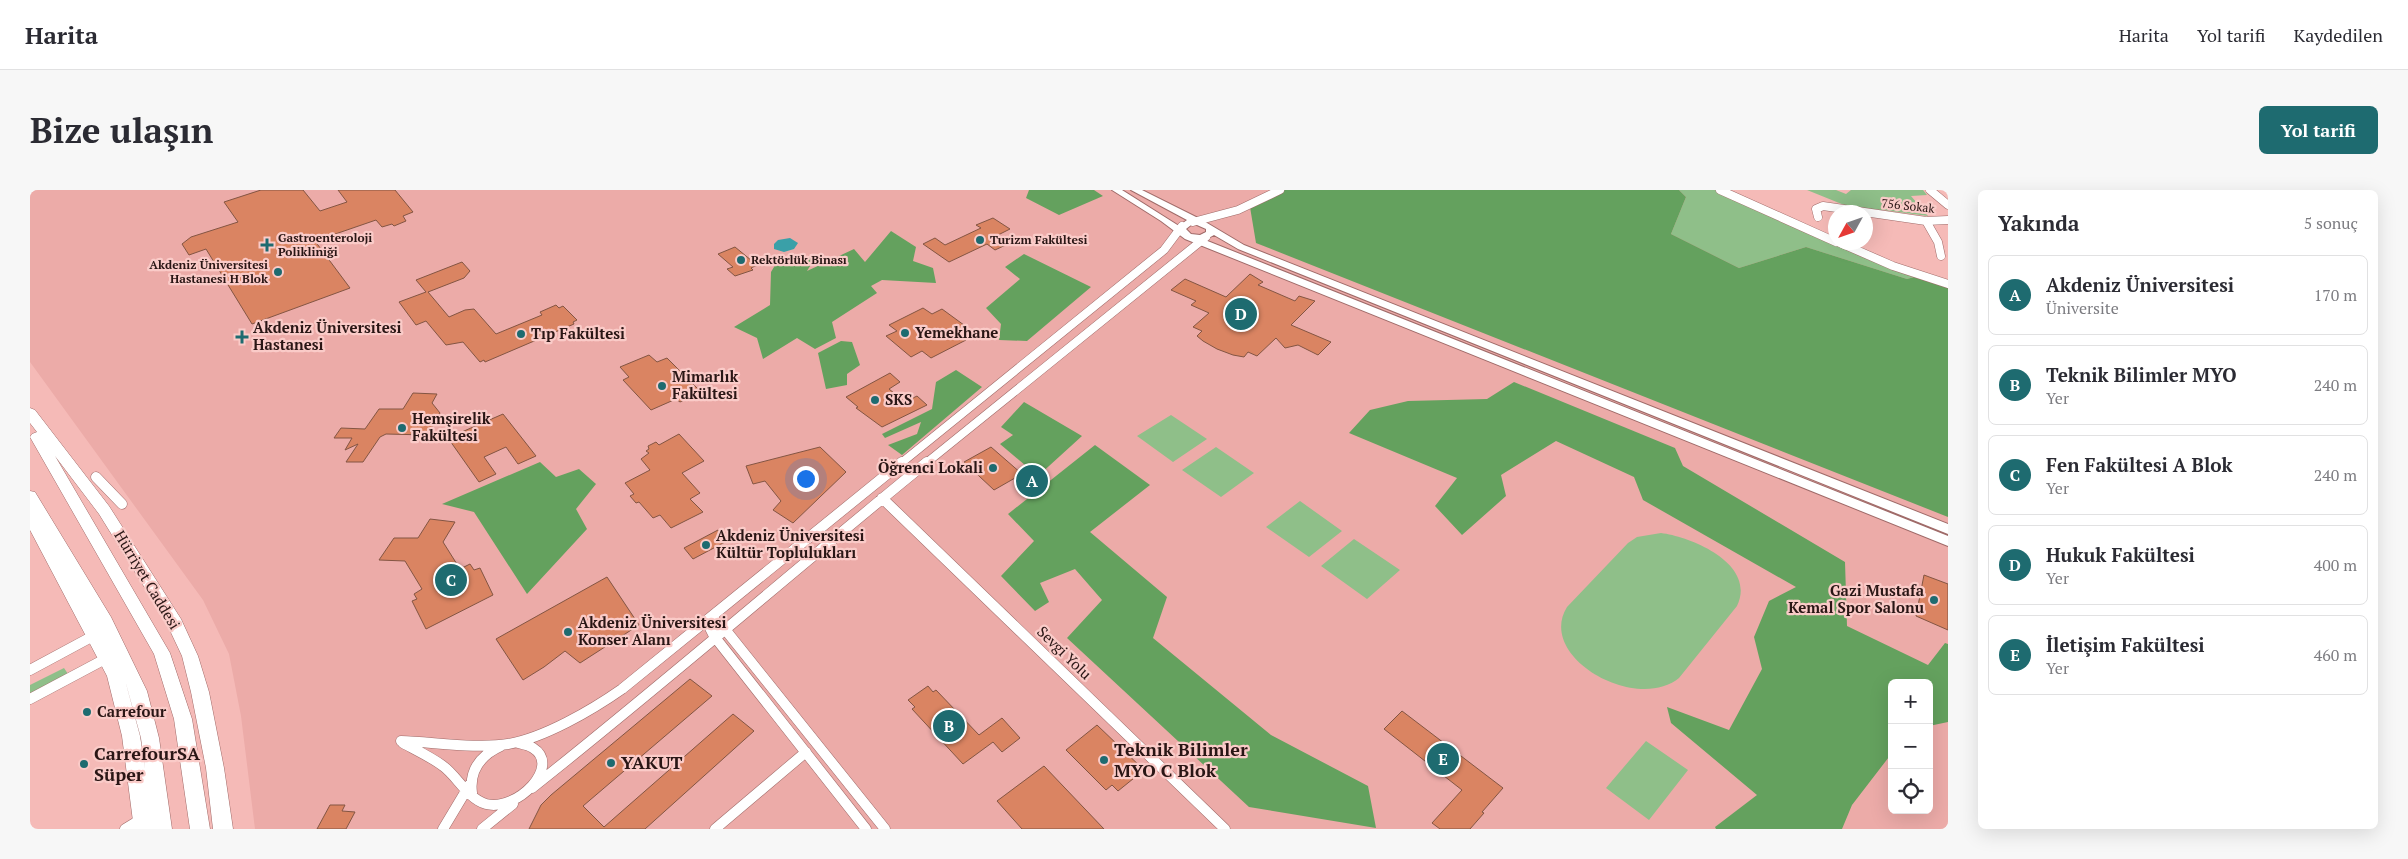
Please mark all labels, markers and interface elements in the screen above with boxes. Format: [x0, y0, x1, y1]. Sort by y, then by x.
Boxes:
text: Harita [25, 19, 98, 51]
text: Harita [2119, 23, 2169, 47]
text: Yol tarifi [2197, 23, 2266, 47]
text: Kaydedilen [2294, 23, 2383, 47]
button: Yol tarifi [2259, 106, 2378, 154]
text: Bize ulaşın [30, 107, 213, 153]
street label: 756 Sokak [1881, 195, 1936, 216]
north arrow [1828, 205, 1873, 250]
text: Yakında [1998, 209, 2079, 237]
text: 5 sonuç [2304, 212, 2358, 234]
place label: Gastroenteroloji Polikliniği [278, 230, 372, 259]
place label: Turizm Fakültesi [990, 232, 1087, 247]
marker: Turizm Fakültesi [974, 234, 986, 246]
marker: Gastroenteroloji Polikliniği [260, 238, 274, 252]
place label: Rektörlük Binası [751, 252, 847, 267]
marker: Rektörlük Binası [735, 254, 747, 266]
place label: Akdeniz Üniversitesi Hastanesi H Blok [149, 257, 268, 286]
marker: Akdeniz Üniversitesi Hastanesi H Blok [272, 266, 284, 278]
text: Akdeniz Üniversitesi [2046, 272, 2234, 297]
text: A [2009, 284, 2021, 306]
text: 170 m [2314, 284, 2357, 306]
pin: D [1225, 295, 1257, 333]
text: Üniversite [2046, 297, 2119, 319]
place label: Akdeniz Üniversitesi Hastanesi [253, 317, 401, 354]
place label: Yemekhane [915, 322, 998, 342]
place label: Tıp Fakültesi [531, 323, 625, 343]
marker: Yemekhane [899, 327, 911, 339]
marker: Tıp Fakültesi [515, 328, 527, 340]
marker: Akdeniz Üniversitesi Hastanesi [235, 330, 249, 344]
text: Teknik Bilimler MYO [2046, 362, 2237, 387]
place label: Mimarlık Fakültesi [672, 366, 739, 403]
text: B [2010, 374, 2020, 396]
text: 240 m [2314, 374, 2357, 396]
marker: Mimarlık Fakültesi [656, 380, 668, 392]
text: Yer [2046, 387, 2069, 409]
place label: SKS [885, 389, 912, 409]
marker: SKS [869, 394, 881, 406]
place label: Hemşirelik Fakültesi [412, 408, 491, 445]
marker: Hemşirelik Fakültesi [396, 422, 408, 434]
text: Fen Fakültesi A Blok [2046, 452, 2233, 477]
place label: Öğrenci Lokali [878, 457, 983, 477]
marker: Öğrenci Lokali [987, 462, 999, 474]
pin: A [1016, 462, 1048, 500]
text: C [2010, 464, 2020, 486]
text: 240 m [2314, 464, 2357, 486]
your location [793, 466, 819, 492]
text: Yer [2046, 477, 2069, 499]
place label: Akdeniz Üniversitesi Kültür Toplulukları [716, 525, 864, 562]
street label: Hürriyet Caddesi [110, 526, 185, 633]
marker: Akdeniz Üniversitesi Kültür Toplulukları [700, 539, 712, 551]
text: Hukuk Fakültesi [2046, 542, 2195, 567]
text: D [2009, 554, 2021, 576]
text: 400 m [2314, 554, 2357, 576]
pin: C [435, 561, 467, 599]
text: Yer [2046, 567, 2069, 589]
place label: Gazi Mustafa Kemal Spor Salonu [1788, 580, 1925, 617]
marker: Gazi Mustafa Kemal Spor Salonu [1928, 594, 1940, 606]
place label: Akdeniz Üniversitesi Konser Alanı [578, 612, 726, 649]
street label: Sevgi Yolu [1033, 621, 1097, 684]
marker: Akdeniz Üniversitesi Konser Alanı [562, 626, 574, 638]
text: İletişim Fakültesi [2046, 632, 2205, 657]
text: E [2010, 644, 2020, 666]
text: 460 m [2314, 644, 2357, 666]
text: Yer [2046, 657, 2069, 679]
map controls [1888, 679, 1933, 814]
button: + [1888, 679, 1933, 724]
place label: Carrefour [97, 701, 167, 721]
marker: Carrefour [81, 706, 93, 718]
pin: B [933, 707, 965, 745]
button: − [1888, 724, 1933, 769]
place label: Teknik Bilimler MYO C Blok [1114, 737, 1248, 782]
pin: E [1427, 740, 1459, 778]
place label: CarrefourSA Süper [94, 741, 201, 786]
place label: YAKUT [621, 750, 683, 774]
marker: Teknik Bilimler MYO C Blok [1098, 754, 1110, 766]
marker: YAKUT [605, 757, 617, 769]
marker: CarrefourSA Süper [78, 758, 90, 770]
button: locate [1888, 769, 1933, 814]

